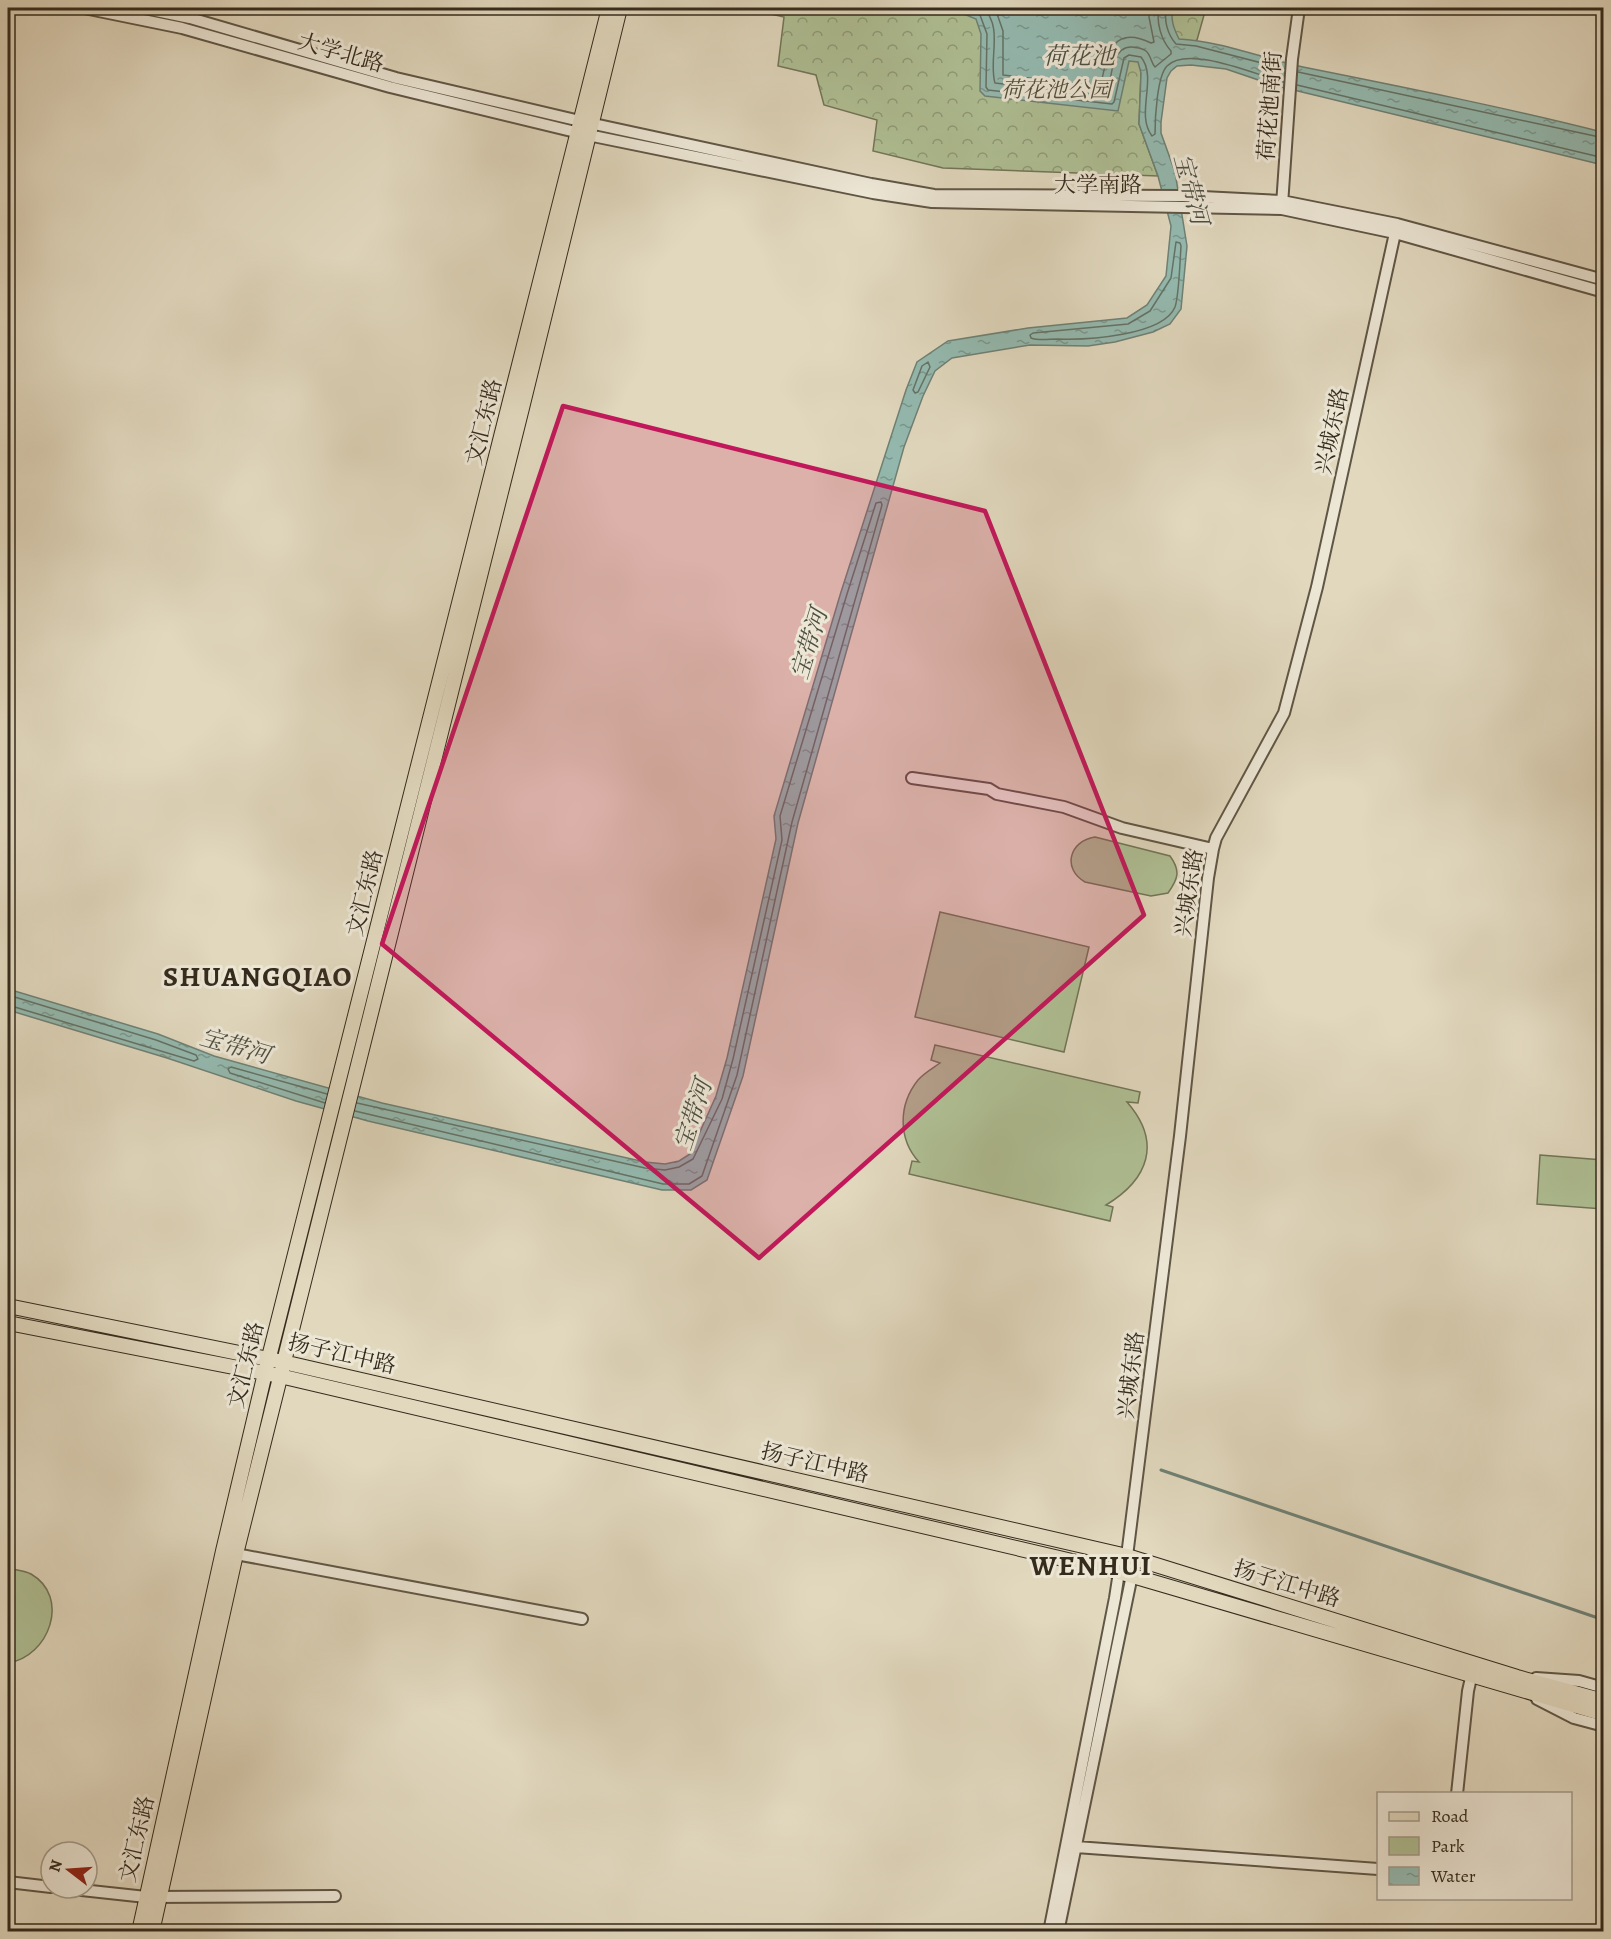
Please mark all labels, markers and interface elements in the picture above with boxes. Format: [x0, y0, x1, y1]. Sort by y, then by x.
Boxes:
street label: 大学北路 [295, 26, 387, 80]
water label: 荷花池 [1043, 40, 1118, 72]
street label: 荷花池南街 [1251, 50, 1289, 162]
park label: 荷花池公园 [1001, 75, 1114, 105]
water label: 宝带河 [1166, 150, 1217, 232]
street label: 大学南路 [1054, 170, 1142, 200]
street label: 文汇东路 [459, 376, 509, 468]
street label: 兴城东路 [1308, 385, 1356, 477]
water label: 宝带河 [783, 601, 836, 683]
street label: 文汇东路 [340, 847, 390, 939]
street label: 兴城东路 [1168, 847, 1210, 939]
district label: SHUANGQIAO [163, 958, 353, 996]
water label: 宝带河 [196, 1021, 278, 1072]
water label: 宝带河 [667, 1072, 721, 1154]
street label: 文汇东路 [221, 1319, 271, 1411]
street label: 扬子江中路 [285, 1327, 399, 1381]
street label: 兴城东路 [1111, 1329, 1151, 1421]
street label: 扬子江中路 [758, 1436, 872, 1490]
district label: WENHUI [1029, 1547, 1152, 1585]
street label: 扬子江中路 [1230, 1554, 1344, 1614]
legend [1377, 1792, 1572, 1900]
street label: 文汇东路 [112, 1793, 162, 1885]
text: Road [1431, 1804, 1469, 1828]
text: Park [1431, 1834, 1465, 1858]
north arrow [39, 1840, 99, 1900]
text: N [43, 1857, 68, 1875]
text: Water [1430, 1864, 1476, 1888]

